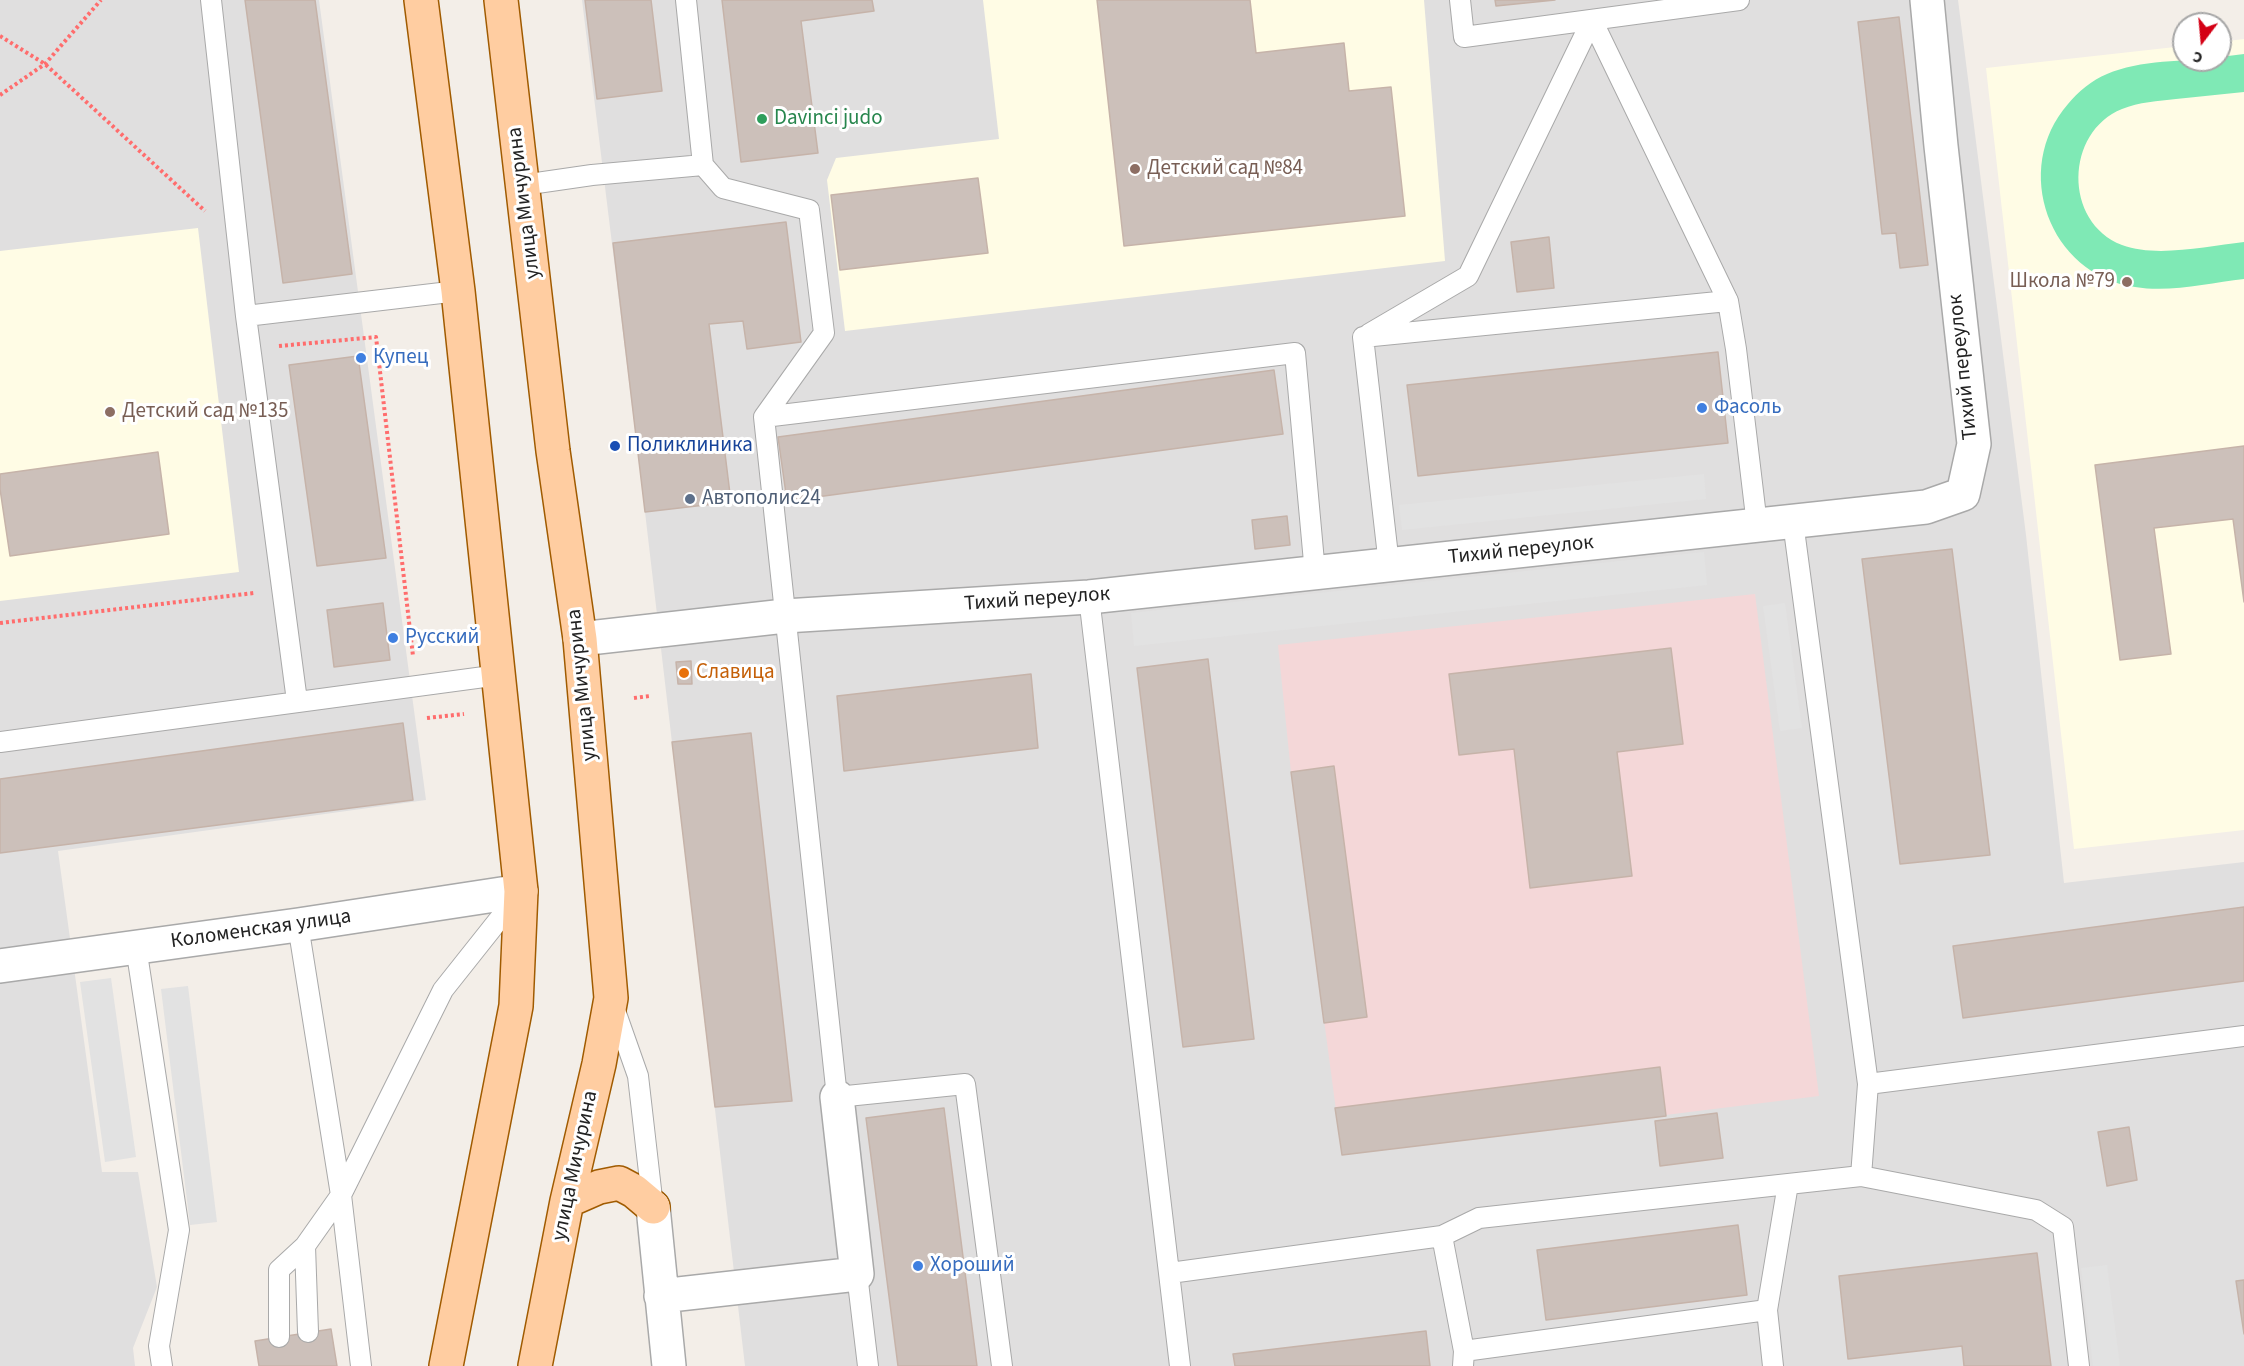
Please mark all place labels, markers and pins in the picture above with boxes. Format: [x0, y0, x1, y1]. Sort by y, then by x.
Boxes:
place label: Davinci judo [774, 106, 883, 132]
marker: Davinci judo [755, 112, 769, 126]
place label: Детский сад №84 [1147, 156, 1303, 182]
marker: Детский сад №84 [1128, 162, 1142, 176]
place label: Школа №79 [2010, 269, 2115, 295]
marker: Школа №79 [2120, 275, 2134, 289]
place label: Купец [373, 345, 428, 371]
marker: Купец [354, 351, 368, 365]
place label: Фасоль [1714, 395, 1782, 421]
place label: Детский сад №135 [122, 399, 288, 425]
marker: Фасоль [1695, 401, 1709, 415]
marker: Детский сад №135 [103, 405, 117, 419]
place label: Поликлиника [627, 433, 753, 459]
marker: Поликлиника [608, 439, 622, 453]
place label: Автополис24 [702, 486, 821, 512]
marker: Автополис24 [683, 492, 697, 506]
place label: Русский [405, 625, 479, 651]
marker: Русский [386, 631, 400, 645]
place label: Славица [696, 660, 775, 686]
marker: Славица [677, 666, 691, 680]
place label: Хороший [930, 1253, 1014, 1279]
marker: Хороший [911, 1259, 925, 1273]

